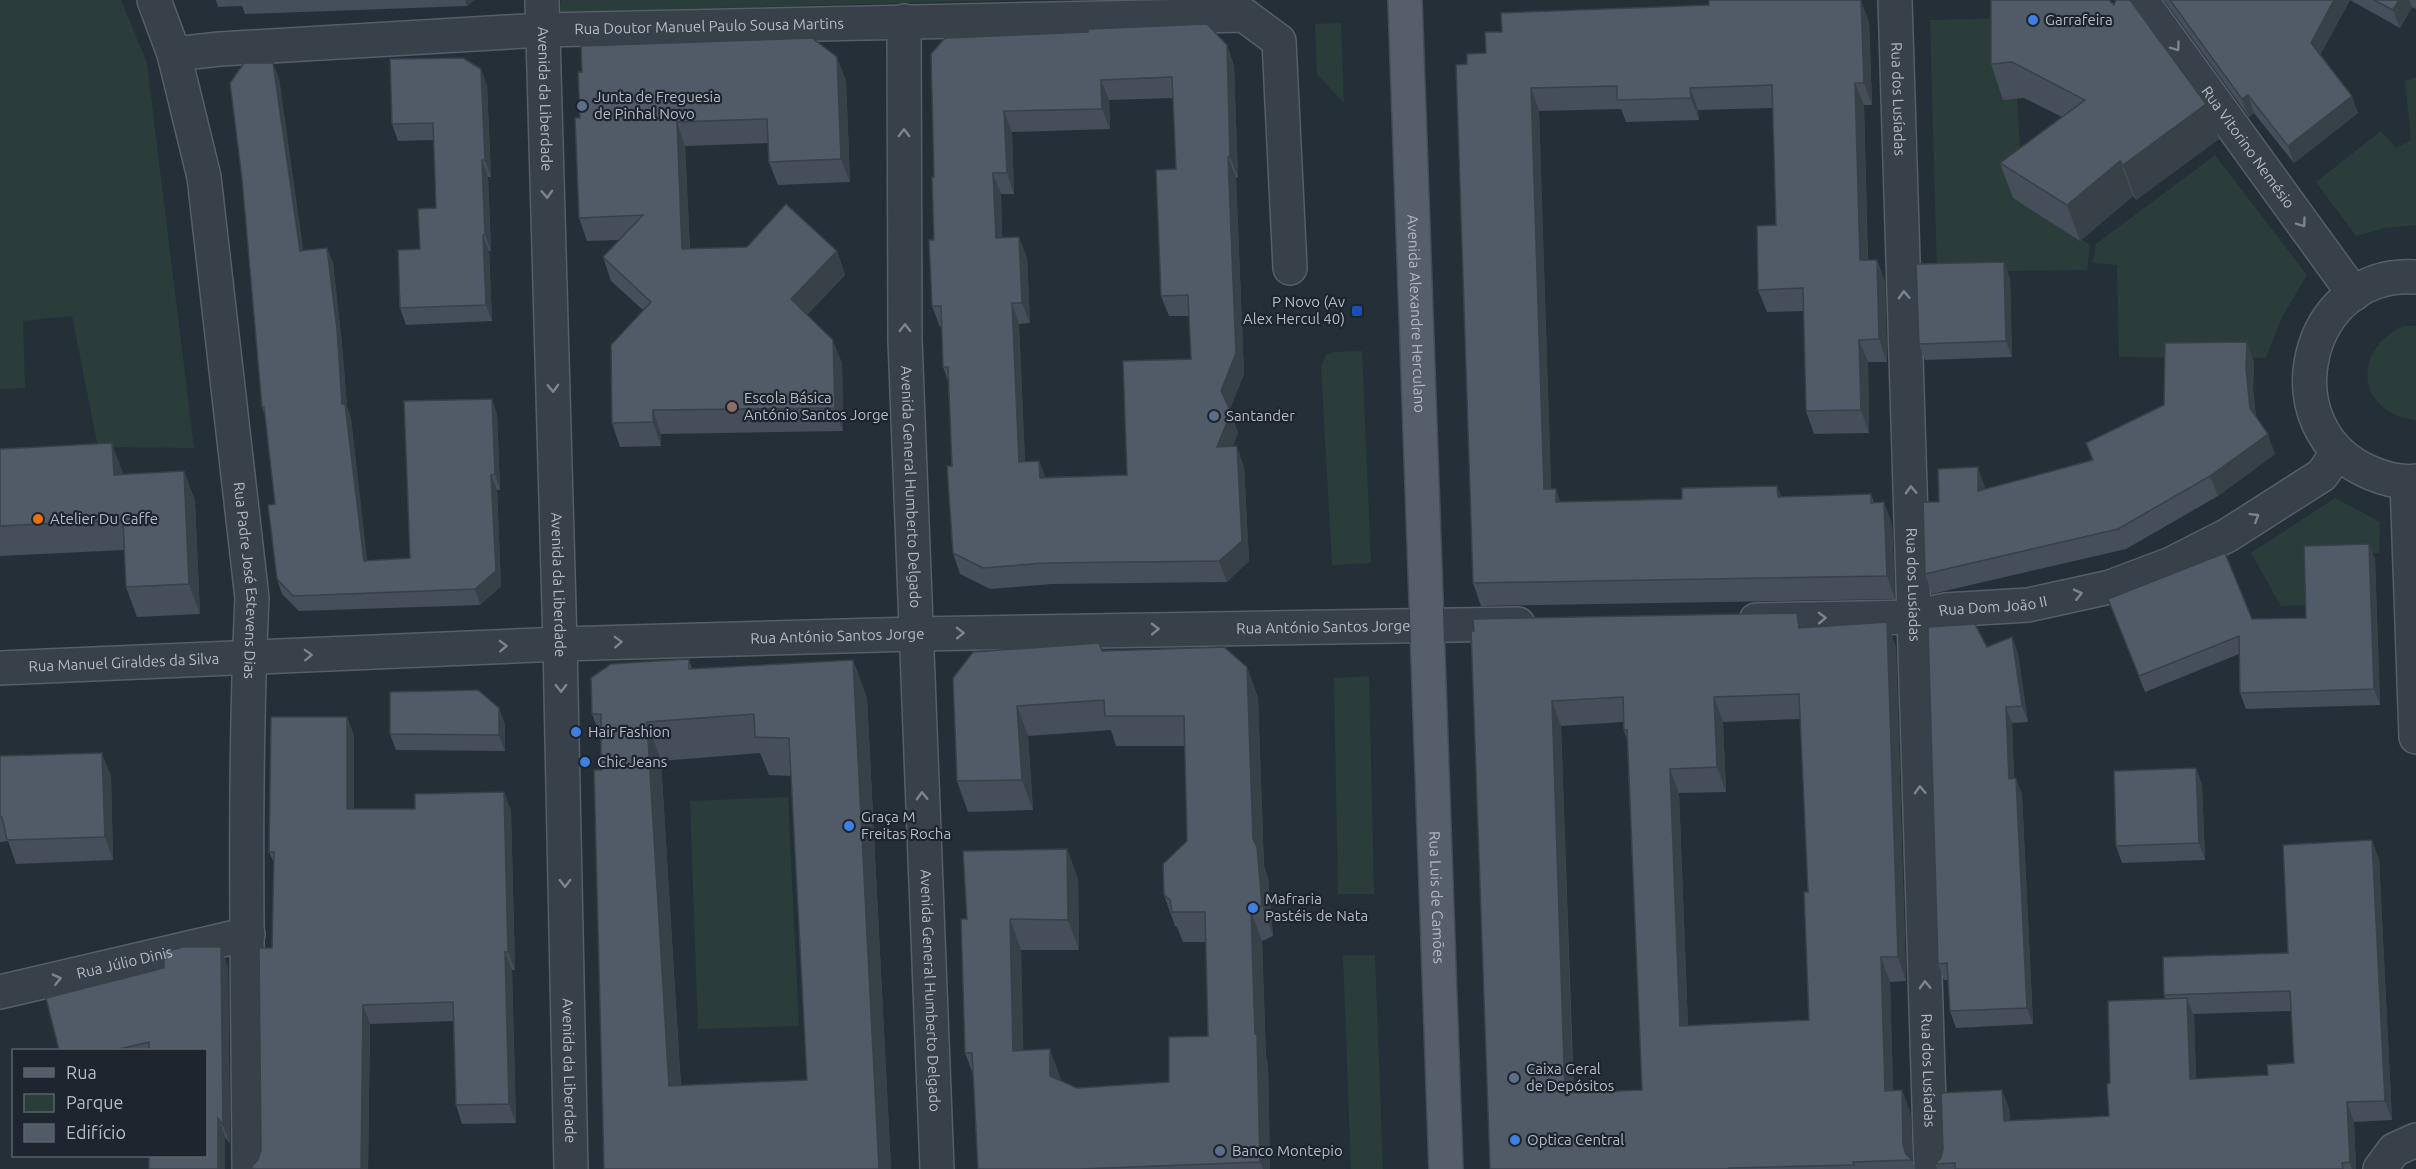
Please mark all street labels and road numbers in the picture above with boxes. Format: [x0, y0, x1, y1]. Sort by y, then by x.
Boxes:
street label: Rua Doutor Manuel Paulo Sousa Martins [574, 15, 844, 37]
street label: Avenida da Liberdade [535, 26, 556, 172]
street label: Rua dos Lusíadas [1888, 42, 1909, 156]
street label: Rua Vitorino Nemésio [2198, 83, 2298, 211]
street label: Avenida Alexandre Herculano [1405, 214, 1428, 413]
street label: Avenida General Humberto Delgado [898, 365, 924, 608]
street label: Rua Padre José Estevens Dias [231, 481, 261, 679]
street label: Avenida da Liberdade [548, 512, 569, 657]
street label: Rua dos Lusíadas [1903, 528, 1924, 642]
street label: Rua Dom João II [1937, 592, 2049, 619]
street label: Rua António Santos Jorge [1236, 617, 1410, 637]
street label: Rua António Santos Jorge [750, 625, 925, 647]
street label: Rua Manuel Giraldes da Silva [28, 650, 220, 675]
street label: Rua Luis de Camões [1426, 831, 1448, 964]
street label: Avenida General Humberto Delgado [917, 869, 944, 1112]
street label: Rua Júlio Dinis [75, 943, 174, 982]
street label: Avenida da Liberdade [559, 998, 579, 1143]
street label: Rua dos Lusíadas [1918, 1013, 1939, 1128]

